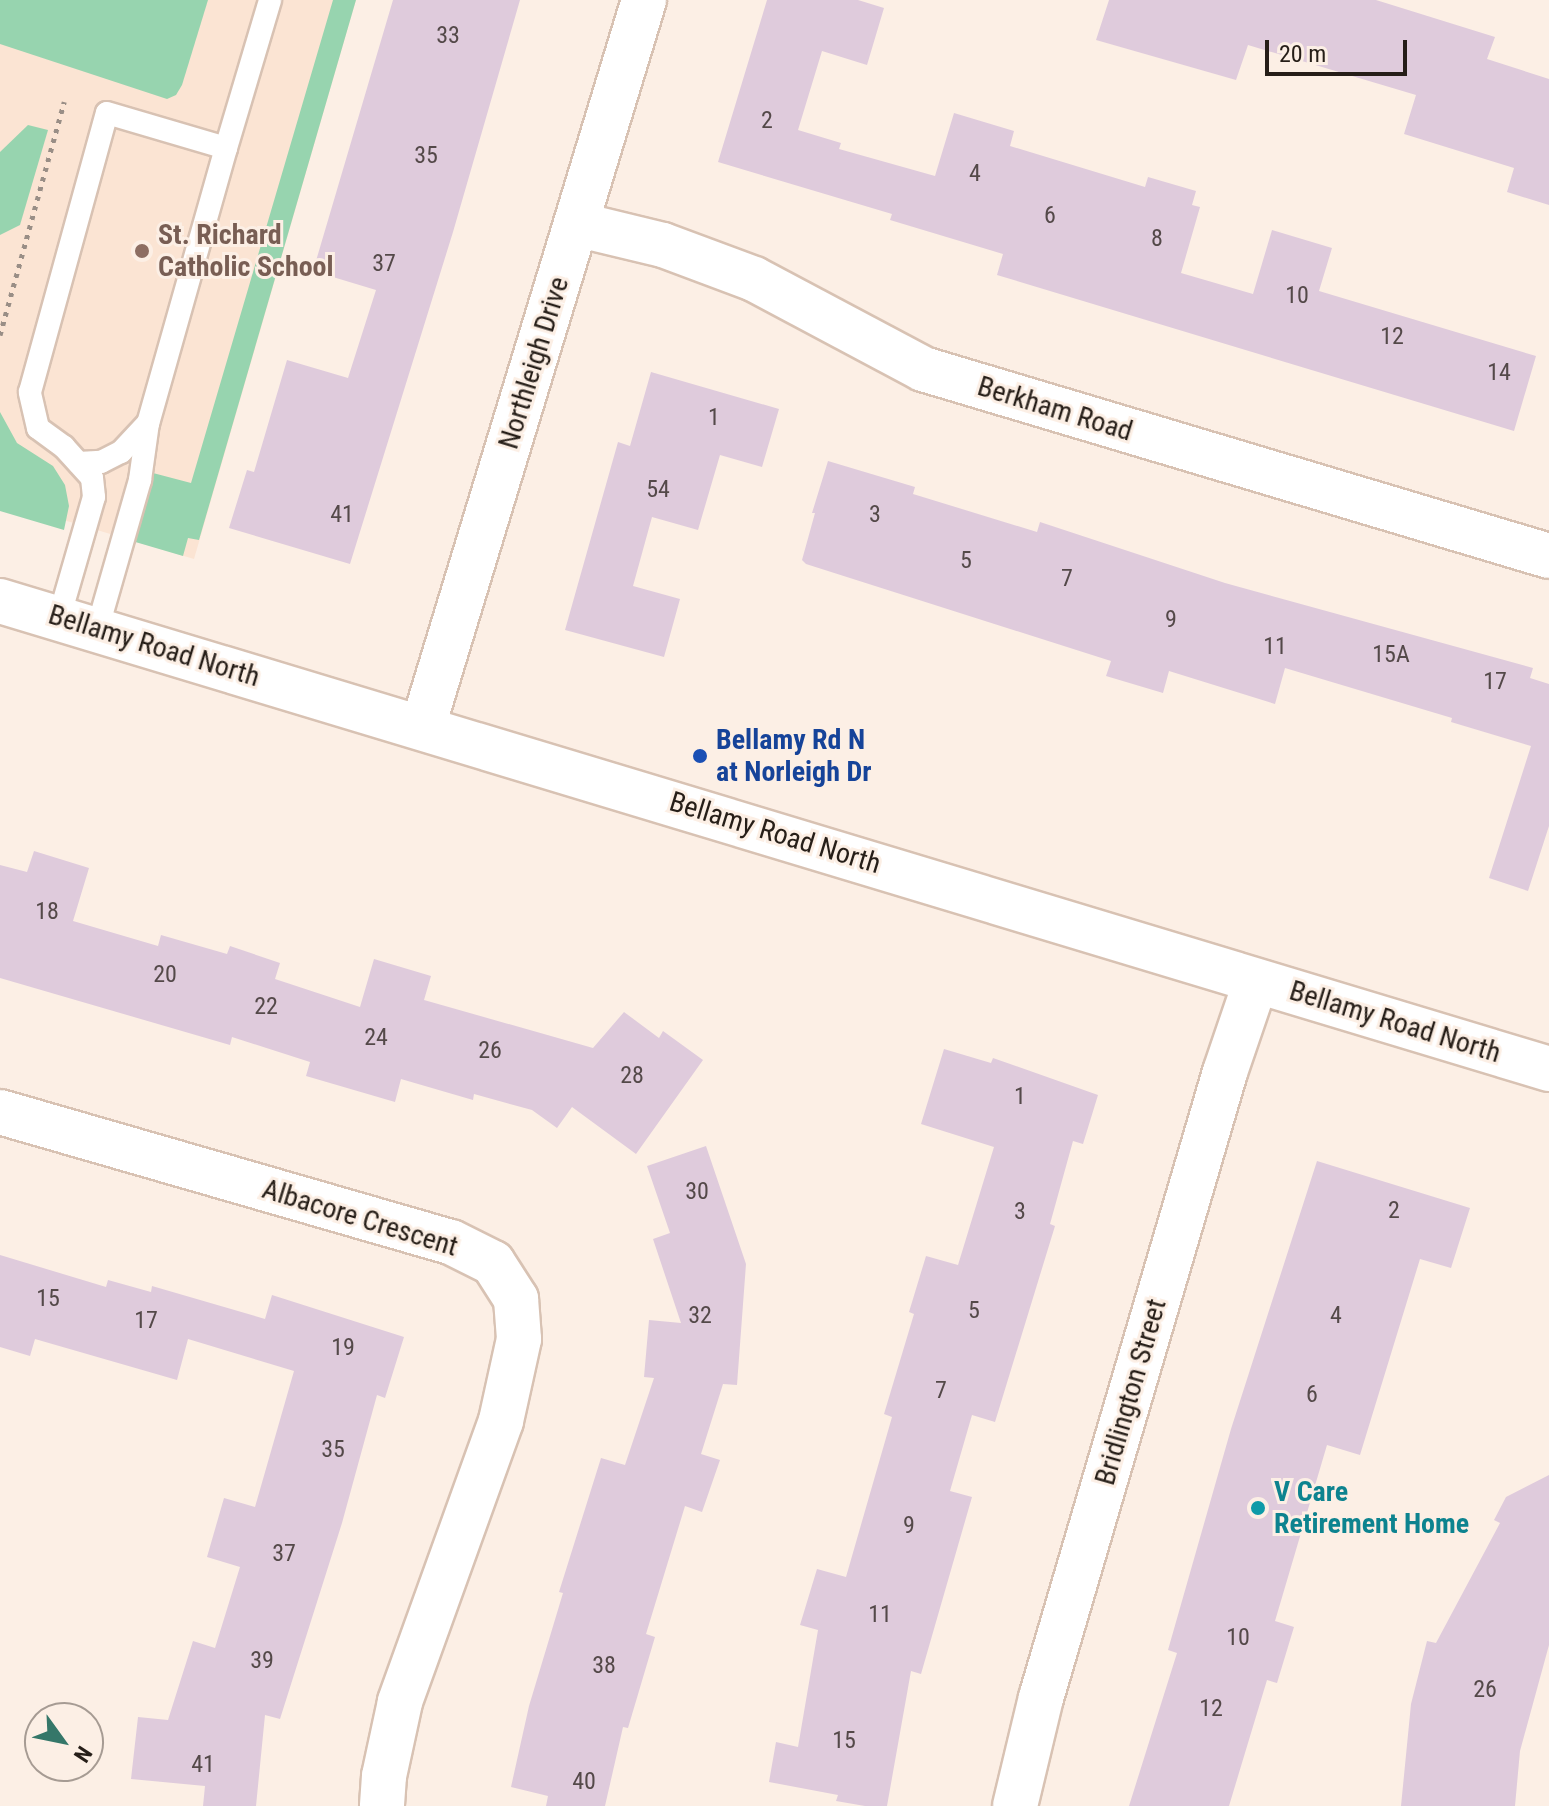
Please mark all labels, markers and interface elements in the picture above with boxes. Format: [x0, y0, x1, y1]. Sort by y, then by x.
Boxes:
house number: 33 [436, 22, 460, 50]
scale bar [1269, 24, 1411, 74]
text: 20 m [1279, 40, 1326, 68]
house number: 2 [761, 107, 773, 135]
house number: 35 [414, 142, 438, 170]
house number: 4 [969, 160, 981, 188]
house number: 6 [1044, 202, 1056, 230]
place label: St. Richard Catholic School [158, 218, 334, 284]
house number: 8 [1151, 225, 1163, 253]
marker: St. Richard Catholic School [133, 242, 151, 260]
house number: 37 [372, 250, 396, 278]
street label: Northleigh Drive [492, 273, 576, 453]
house number: 10 [1285, 282, 1309, 310]
house number: 12 [1380, 323, 1404, 351]
house number: 14 [1487, 359, 1511, 387]
street label: Berkham Road [973, 370, 1137, 448]
house number: 1 [708, 404, 720, 432]
house number: 54 [646, 476, 670, 504]
house number: 41 [330, 501, 354, 529]
house number: 3 [869, 501, 881, 529]
house number: 5 [960, 547, 972, 575]
house number: 7 [1061, 565, 1073, 593]
street label: Bellamy Road North [44, 598, 264, 694]
house number: 9 [1165, 606, 1177, 634]
house number: 11 [1263, 633, 1287, 661]
house number: 15A [1372, 641, 1410, 669]
house number: 17 [1483, 668, 1507, 696]
place label: Bellamy Rd N at Norleigh Dr [716, 723, 872, 789]
marker: Bellamy Rd N at Norleigh Dr [691, 747, 709, 765]
street label: Bellamy Road North [665, 785, 885, 881]
house number: 18 [35, 898, 59, 926]
house number: 20 [153, 961, 177, 989]
street label: Bellamy Road North [1285, 974, 1505, 1070]
house number: 22 [254, 993, 278, 1021]
house number: 24 [364, 1024, 388, 1052]
house number: 26 [478, 1037, 502, 1065]
house number: 28 [620, 1062, 644, 1090]
house number: 1 [1014, 1083, 1026, 1111]
street label: Albacore Crescent [258, 1172, 462, 1264]
house number: 30 [685, 1178, 709, 1206]
house number: 2 [1388, 1197, 1400, 1225]
house number: 3 [1014, 1198, 1026, 1226]
house number: 15 [36, 1285, 60, 1313]
street label: Bridlington Street [1088, 1295, 1174, 1489]
house number: 5 [968, 1297, 980, 1325]
house number: 32 [688, 1302, 712, 1330]
house number: 4 [1330, 1302, 1342, 1330]
house number: 17 [134, 1307, 158, 1335]
house number: 19 [331, 1334, 355, 1362]
house number: 7 [935, 1377, 947, 1405]
house number: 6 [1306, 1381, 1318, 1409]
house number: 35 [321, 1436, 345, 1464]
place label: V Care Retirement Home [1274, 1475, 1469, 1541]
marker: V Care Retirement Home [1249, 1499, 1267, 1517]
house number: 9 [903, 1512, 915, 1540]
house number: 37 [272, 1540, 296, 1568]
house number: 11 [868, 1601, 892, 1629]
house number: 10 [1226, 1624, 1250, 1652]
house number: 39 [250, 1647, 274, 1675]
house number: 38 [592, 1652, 616, 1680]
house number: 26 [1473, 1676, 1497, 1704]
house number: 12 [1199, 1695, 1223, 1723]
north arrow [24, 1702, 104, 1782]
house number: 15 [832, 1727, 856, 1755]
text: N [69, 1742, 97, 1767]
house number: 41 [191, 1751, 215, 1779]
house number: 40 [572, 1768, 596, 1796]

